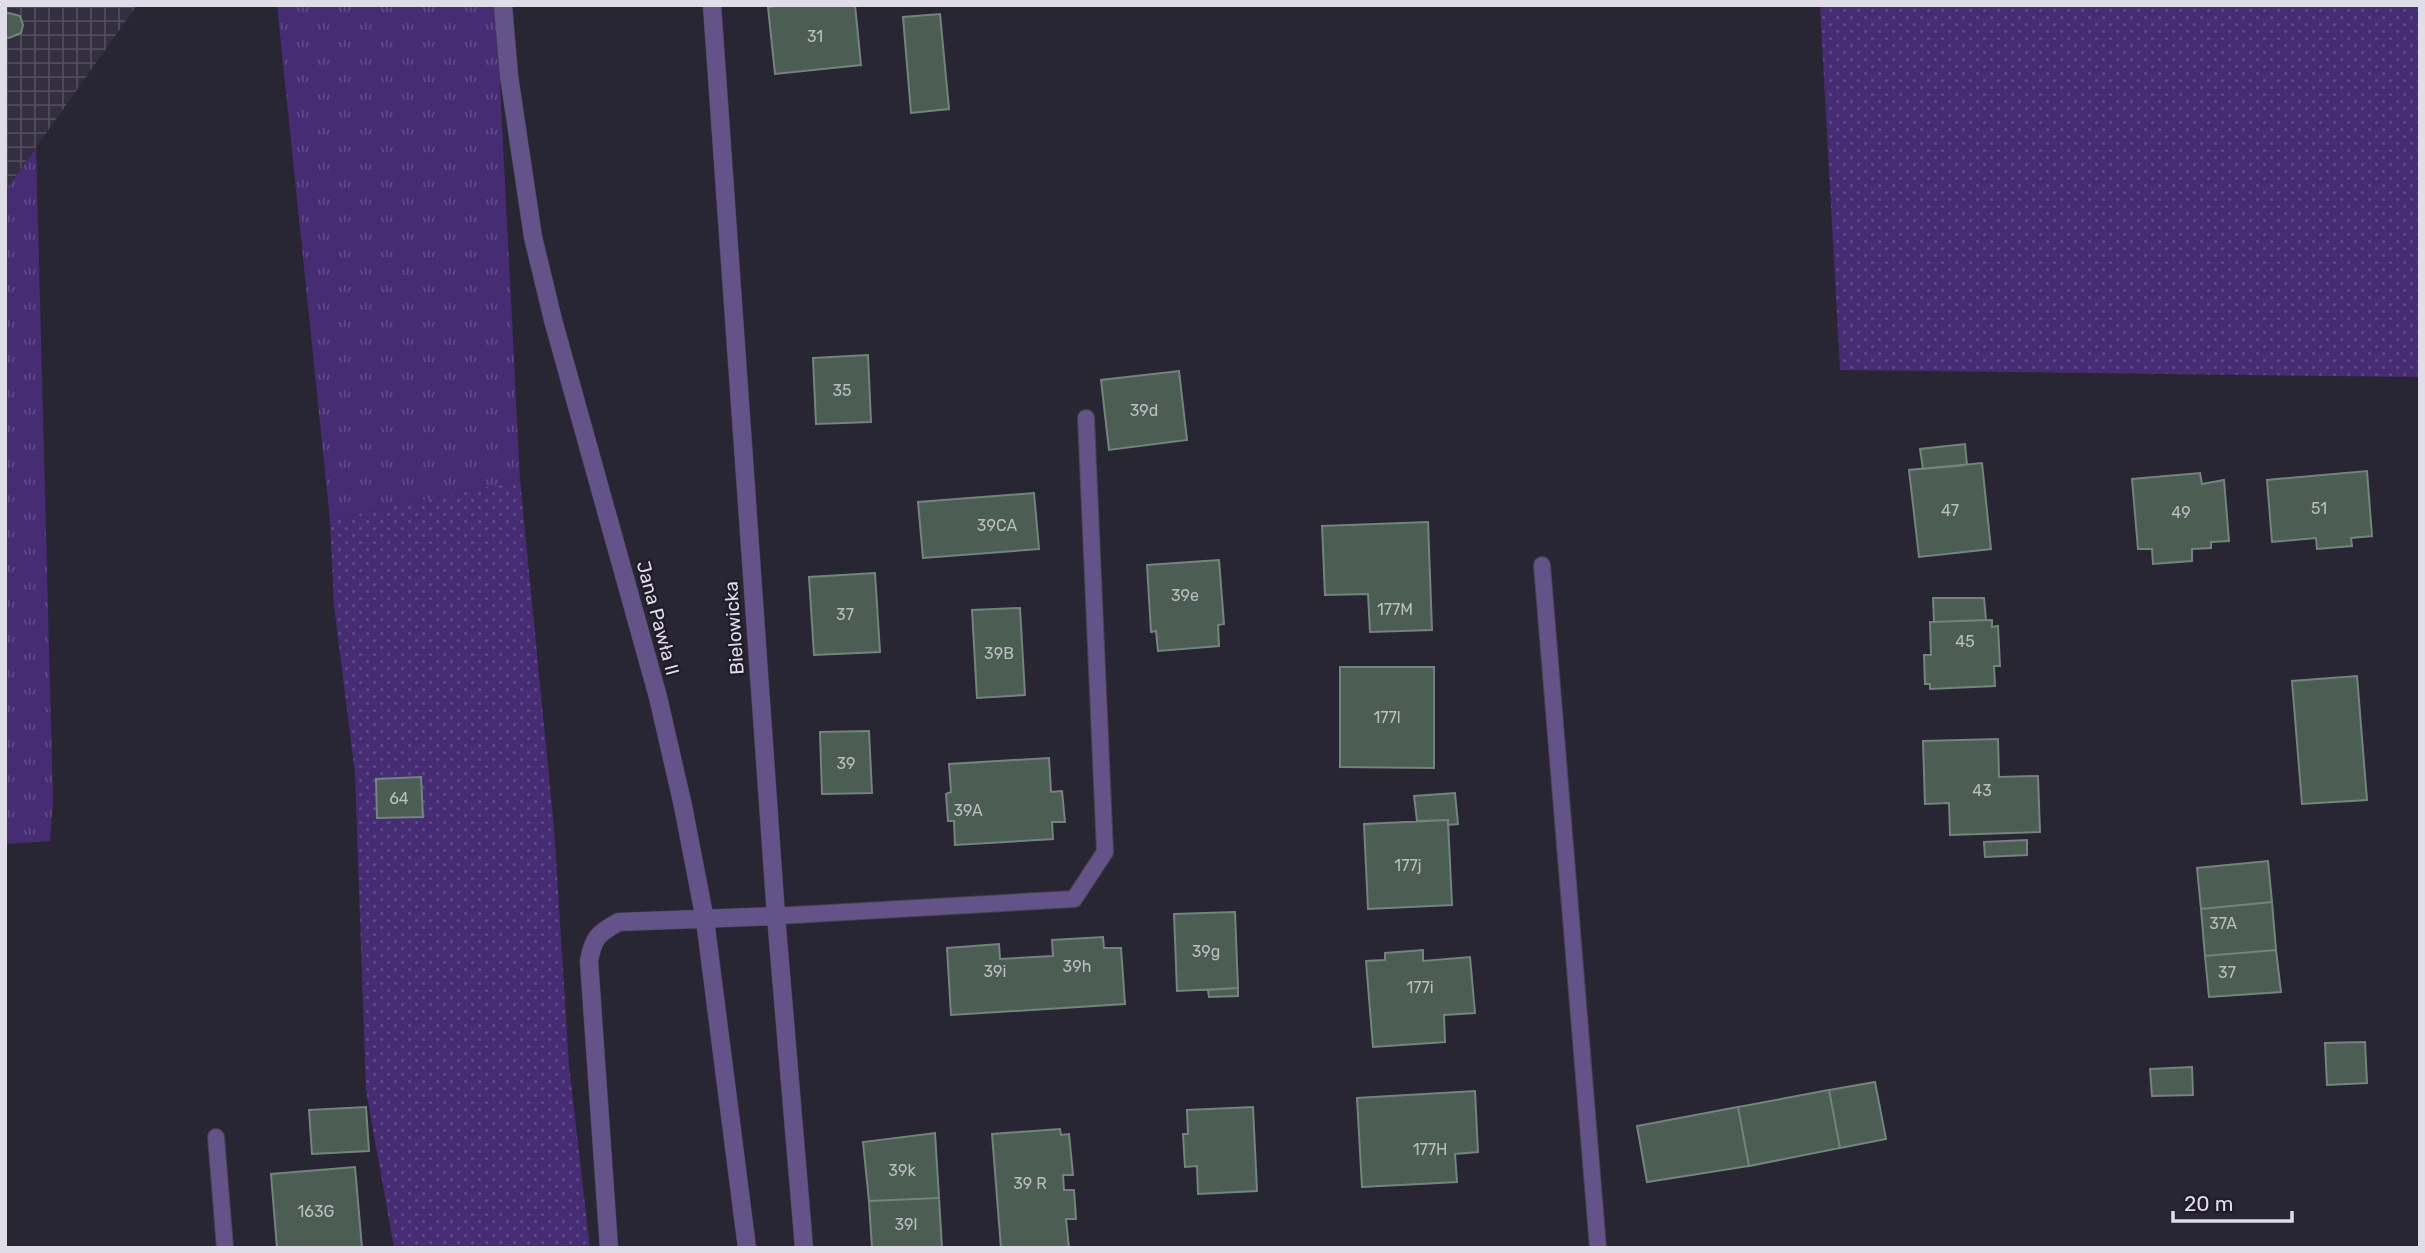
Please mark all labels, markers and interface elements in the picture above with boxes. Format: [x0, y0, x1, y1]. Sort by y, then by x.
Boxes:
house number: 31 [807, 27, 823, 46]
house number: 35 [832, 381, 852, 400]
house number: 39d [1130, 401, 1158, 420]
house number: 51 [2311, 499, 2327, 518]
house number: 47 [1941, 501, 1959, 520]
house number: 49 [2171, 503, 2191, 522]
house number: 39CA [977, 516, 1017, 535]
street label: Jana Pawła II [632, 558, 684, 678]
street label: Bielowicka [719, 580, 749, 676]
house number: 39e [1171, 586, 1199, 605]
house number: 177M [1377, 600, 1413, 619]
house number: 37 [836, 605, 854, 624]
house number: 45 [1955, 632, 1975, 651]
house number: 39B [984, 644, 1014, 663]
house number: 177l [1373, 708, 1401, 727]
house number: 39 [836, 754, 856, 773]
house number: 43 [1972, 781, 1992, 800]
house number: 64 [389, 789, 409, 808]
house number: 39A [953, 801, 983, 820]
house number: 177j [1394, 856, 1422, 875]
house number: 37A [2209, 914, 2237, 933]
house number: 39g [1192, 942, 1220, 961]
house number: 39h [1063, 957, 1091, 976]
house number: 39i [984, 962, 1006, 981]
house number: 37 [2218, 963, 2236, 982]
house number: 177i [1406, 978, 1434, 997]
house number: 177H [1413, 1140, 1447, 1159]
house number: 39k [888, 1161, 916, 1180]
house number: 39 R [1013, 1174, 1047, 1193]
scale bar [2173, 1180, 2292, 1224]
text: 20 m [2184, 1191, 2233, 1216]
house number: 163G [297, 1202, 335, 1221]
house number: 39l [895, 1215, 918, 1234]

